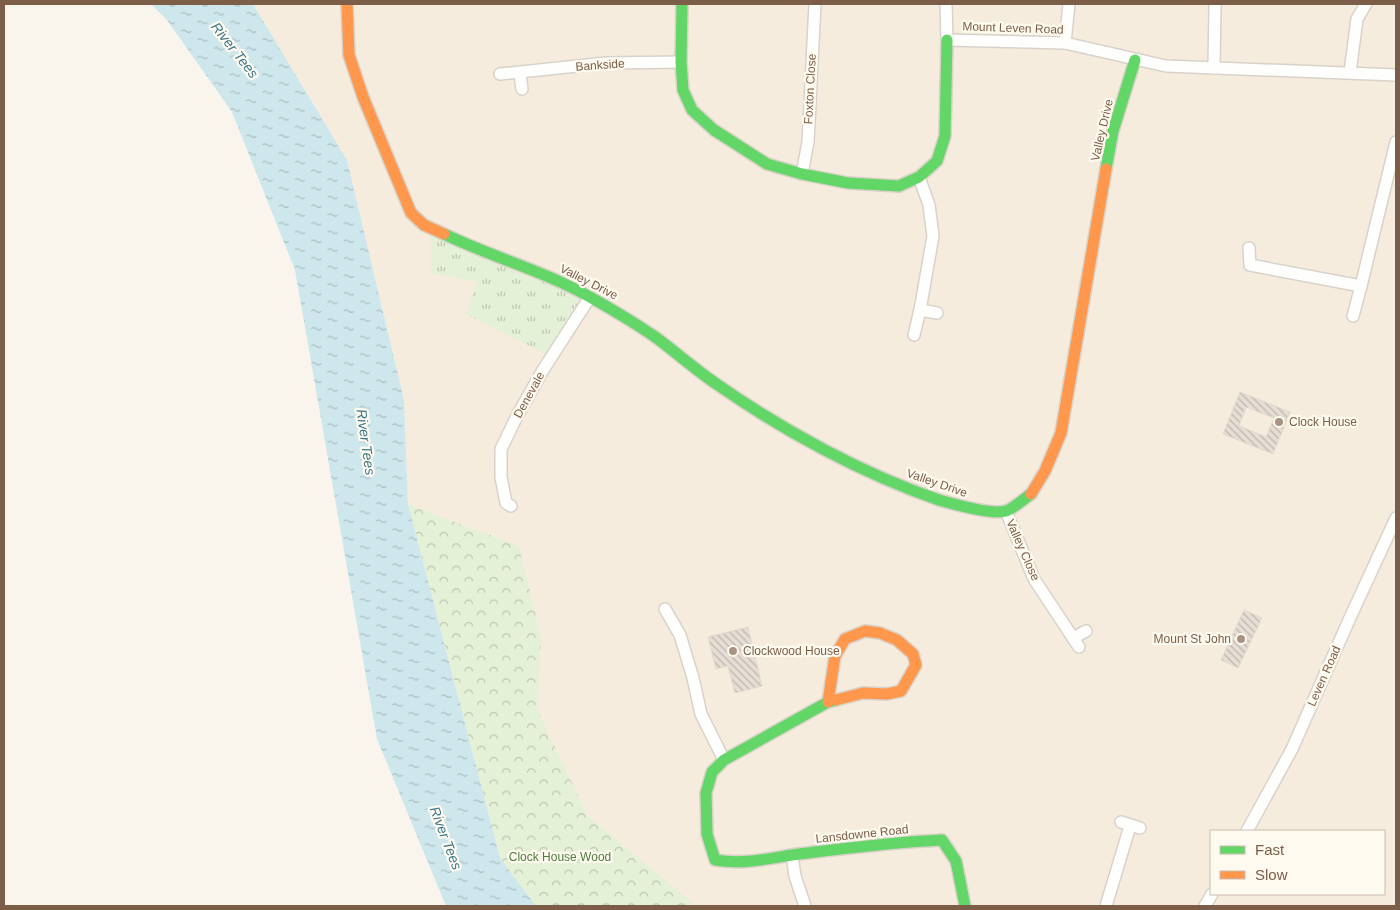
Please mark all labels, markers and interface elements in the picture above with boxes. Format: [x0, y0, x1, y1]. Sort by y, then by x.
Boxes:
water label: River Tees [208, 19, 262, 81]
street label: Mount Leven Road [962, 19, 1064, 37]
street label: Foxton Close [801, 53, 819, 125]
street label: Bankside [575, 56, 625, 74]
street label: Valley Drive [1088, 97, 1116, 162]
street label: Valley Drive [558, 261, 621, 303]
street label: Denevale [511, 369, 548, 421]
water label: River Tees [353, 408, 379, 476]
place label: Clock House [1289, 415, 1357, 429]
marker: Clock House [1273, 416, 1285, 428]
street label: Valley Drive [905, 466, 969, 500]
street label: Valley Close [1003, 517, 1043, 583]
place label: Mount St John [1154, 632, 1231, 646]
marker: Mount St John [1235, 633, 1247, 645]
place label: Clockwood House [743, 644, 840, 658]
street label: Leven Road [1304, 644, 1344, 708]
marker: Clockwood House [727, 645, 739, 657]
water label: River Tees [427, 804, 465, 872]
street label: Lansdowne Road [815, 822, 909, 846]
legend [1210, 830, 1385, 895]
text: Fast [1255, 841, 1285, 858]
park label: Clock House Wood [509, 850, 611, 864]
text: Slow [1255, 866, 1288, 883]

